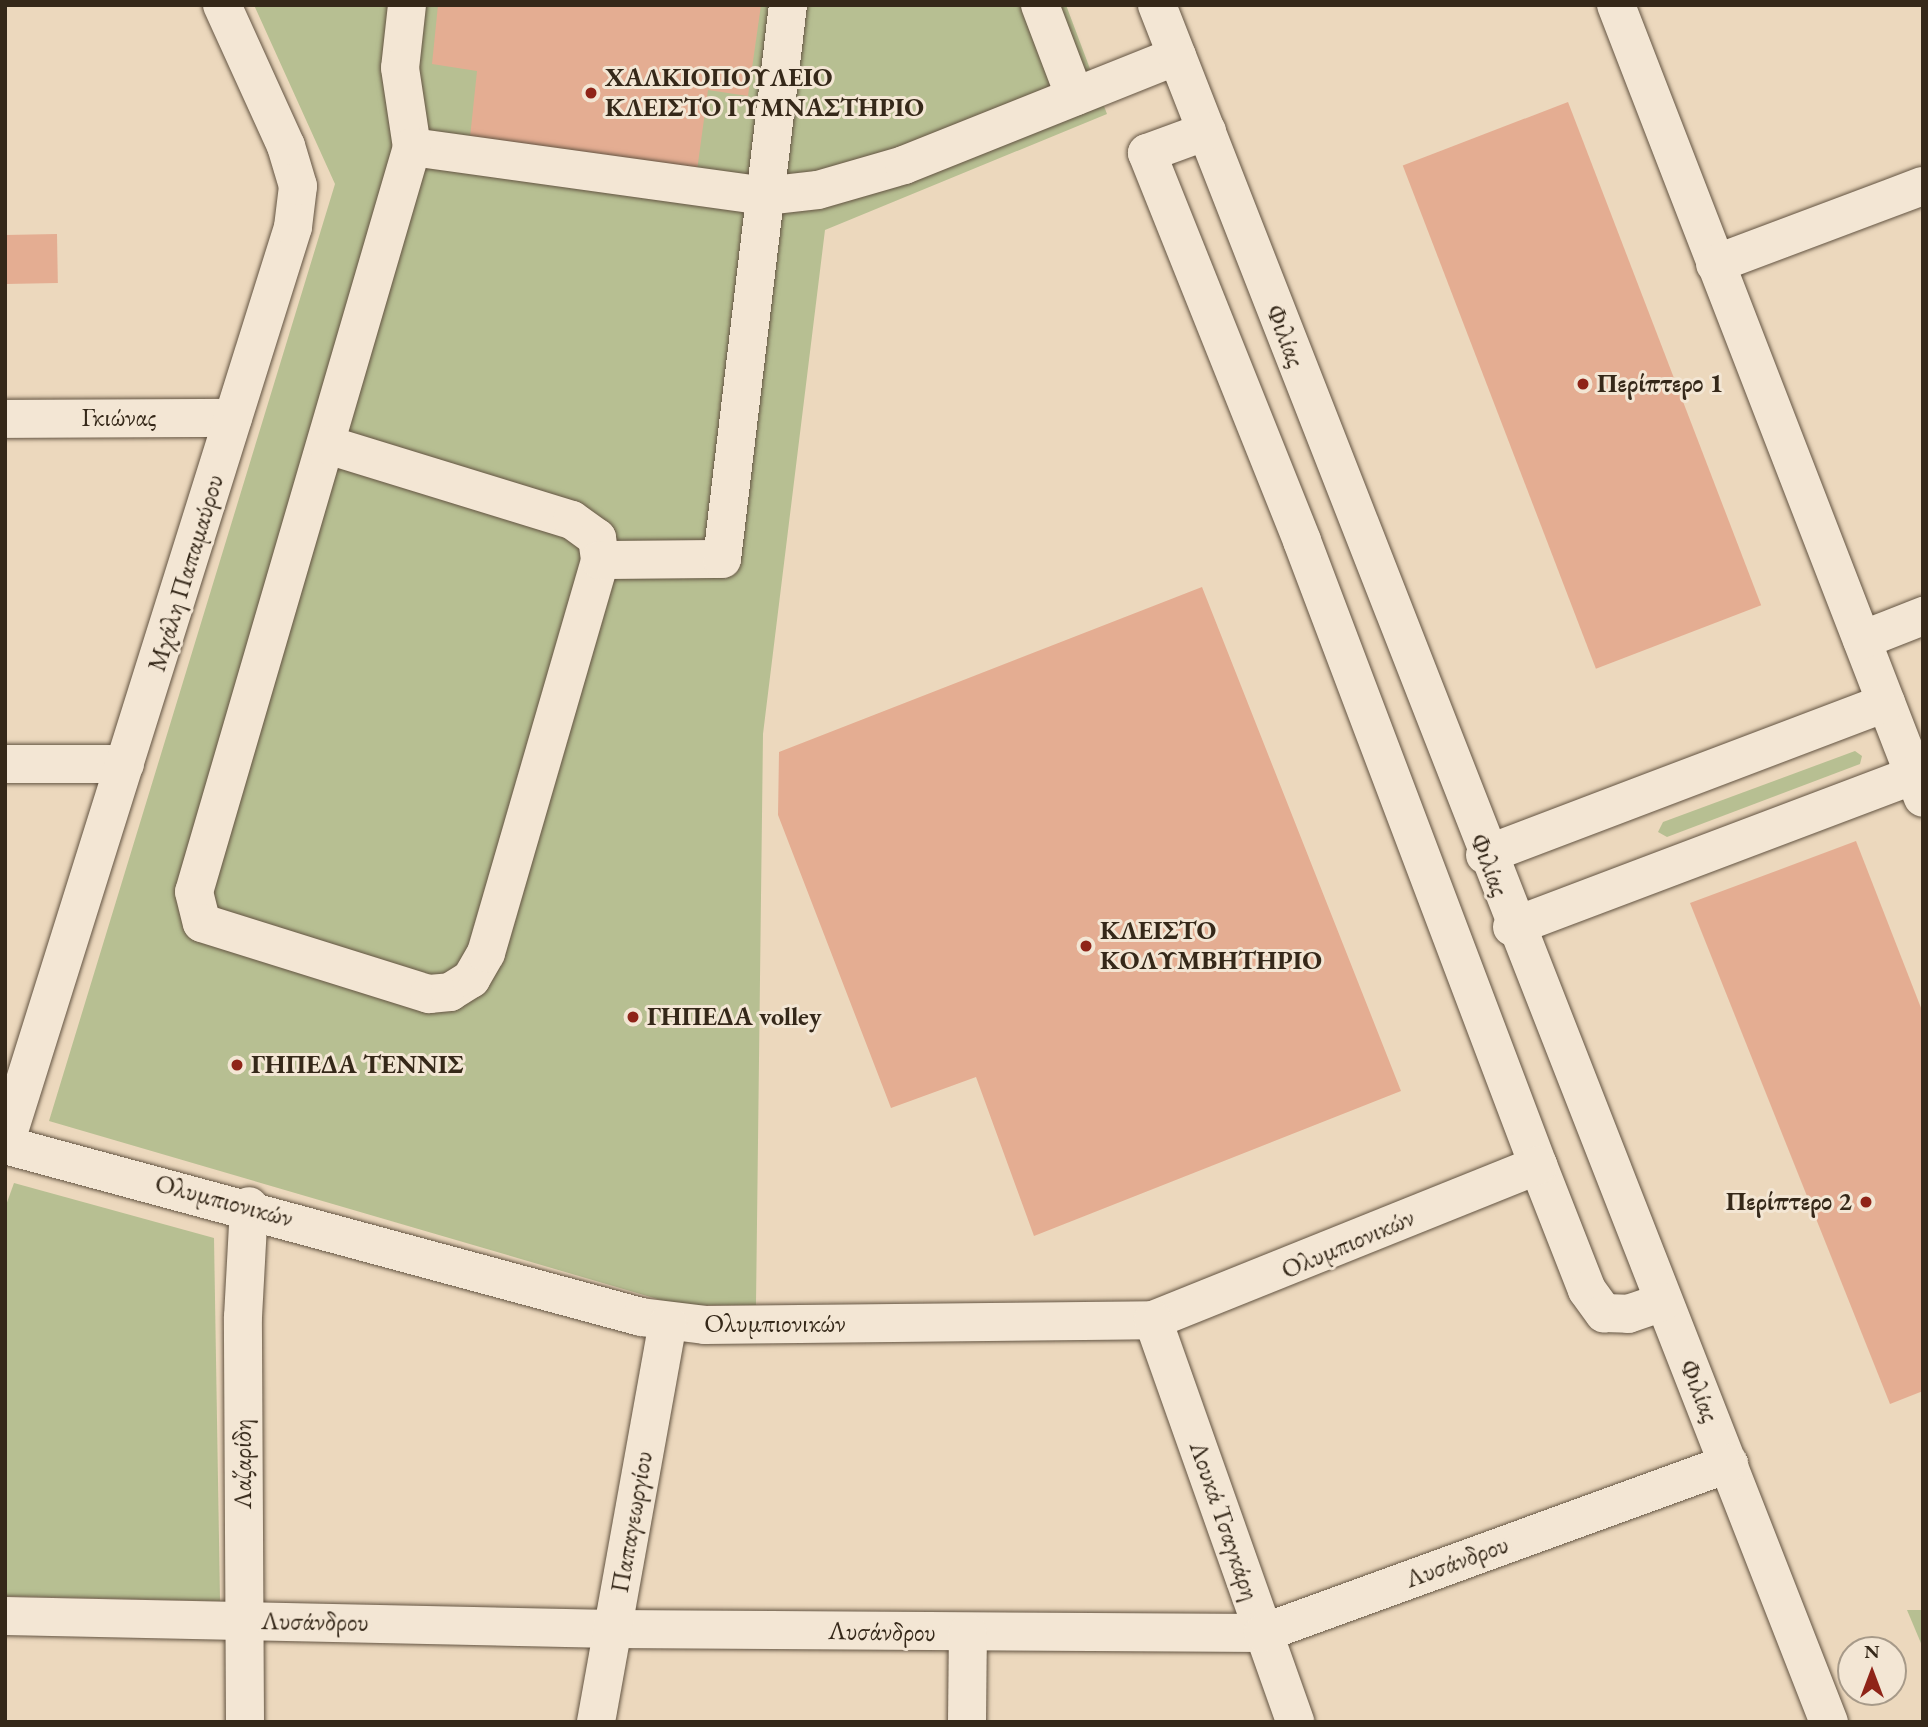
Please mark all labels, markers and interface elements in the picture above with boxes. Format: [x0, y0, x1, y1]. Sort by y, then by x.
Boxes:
place label: ΧΑΛΚΙΟΠΟΥΛΕΙΟ ΚΛΕΙΣΤΟ ΓΥΜΝΑΣΤΗΡΙΟ [605, 62, 924, 124]
marker: ΧΑΛΚΙΟΠΟΥΛΕΙΟ ΚΛΕΙΣΤΟ ΓΥΜΝΑΣΤΗΡΙΟ [583, 85, 599, 101]
street label: Φιλίας [1259, 300, 1311, 372]
place label: Περίπτερο 1 [1597, 368, 1723, 400]
marker: Περίπτερο 1 [1575, 376, 1591, 392]
street label: Γκιώνας [81, 402, 157, 434]
street label: Μχάλη Παπαμαύρου [141, 471, 231, 675]
street label: Φιλίας [1463, 829, 1515, 901]
place label: ΚΛΕΙΣΤΟ ΚΟΛΥΜΒΗΤΗΡΙΟ [1100, 915, 1322, 976]
marker: ΚΛΕΙΣΤΟ ΚΟΛΥΜΒΗΤΗΡΙΟ [1078, 938, 1094, 954]
place label: ΓΗΠΕΔΑ volley [647, 1001, 821, 1033]
marker: ΓΗΠΕΔΑ volley [625, 1009, 641, 1025]
place label: ΓΗΠΕΔΑ ΤΕΝΝΙΣ [251, 1049, 463, 1081]
marker: ΓΗΠΕΔΑ ΤΕΝΝΙΣ [229, 1057, 245, 1073]
street label: Ολυμπιονικών [152, 1168, 296, 1234]
place label: Περίπτερο 2 [1726, 1186, 1852, 1218]
marker: Περίπτερο 2 [1858, 1194, 1874, 1210]
street label: Ολυμπιονικών [1277, 1202, 1419, 1286]
street label: Ολυμπιονικών [704, 1308, 846, 1340]
street label: Φιλίας [1672, 1355, 1726, 1427]
street label: Λαζαρίδη [227, 1419, 259, 1509]
street label: Λουκά Τσαγκάρη [1182, 1437, 1266, 1605]
street label: Παπαγεωργίου [604, 1449, 660, 1595]
street label: Λυσάνδρου [1401, 1529, 1513, 1595]
street label: Λυσάνδρου [261, 1605, 369, 1639]
street label: Λυσάνδρου [828, 1615, 936, 1649]
north arrow [1837, 1636, 1907, 1706]
text: N [1864, 1639, 1880, 1664]

